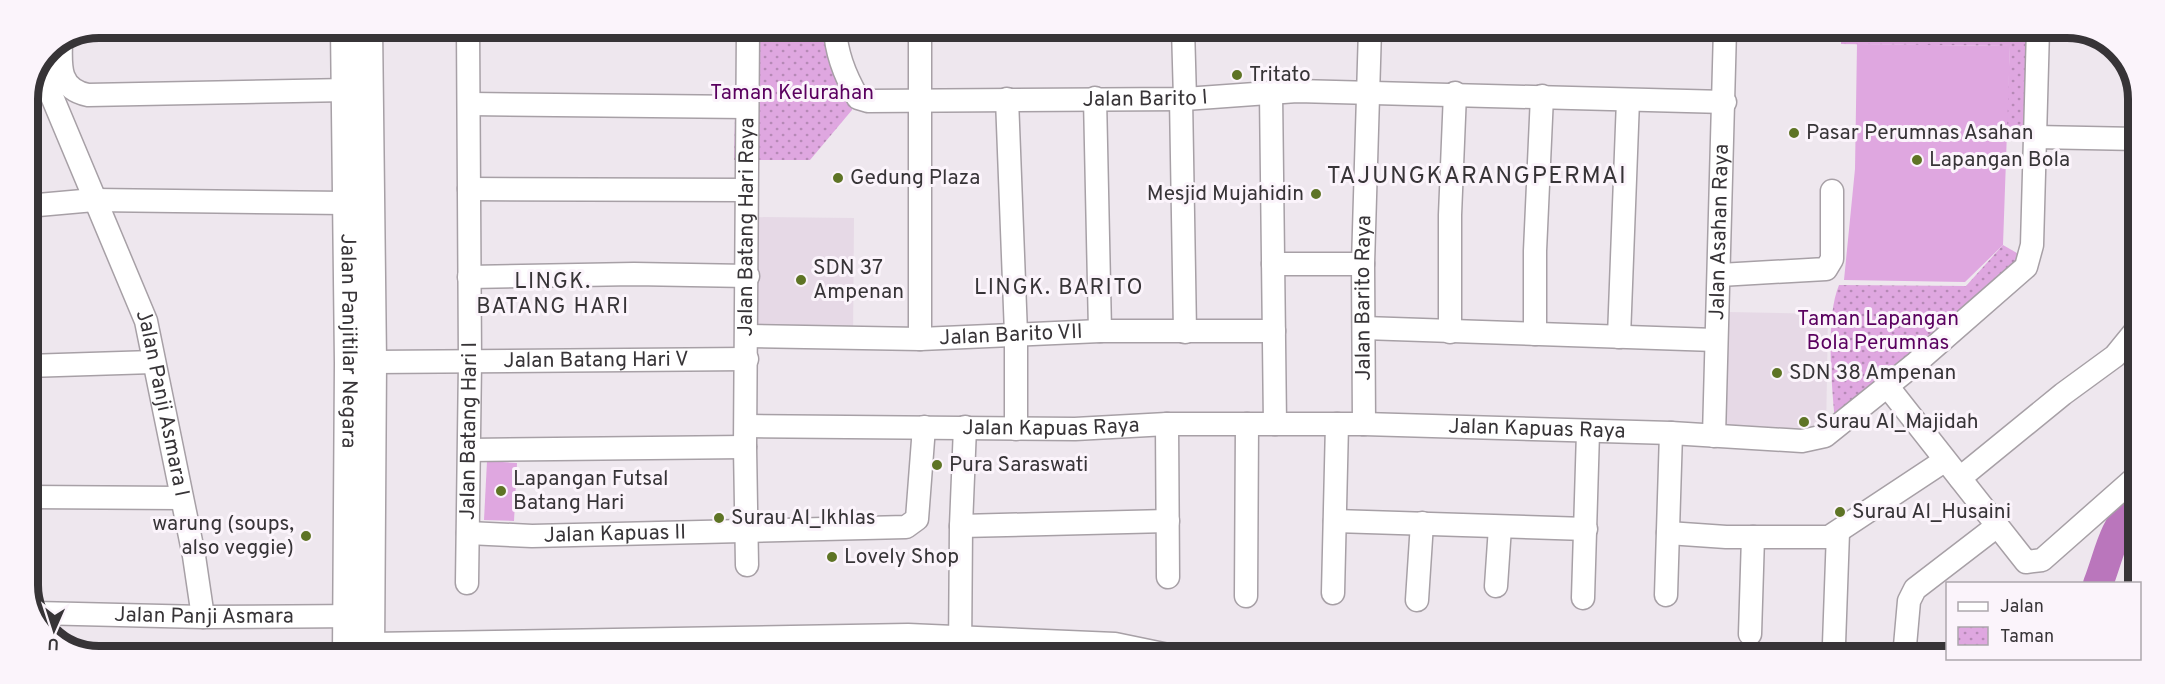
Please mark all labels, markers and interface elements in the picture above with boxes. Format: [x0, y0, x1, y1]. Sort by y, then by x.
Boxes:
place label: Tritato [1249, 62, 1311, 89]
marker: Tritato [1230, 68, 1244, 82]
park label: Taman Kelurahan [710, 80, 874, 107]
street label: Jalan Barito I [1082, 84, 1209, 113]
street label: Jalan Batang Hari Raya [732, 117, 761, 337]
place label: Pasar Perumnas Asahan [1806, 120, 2034, 147]
marker: Pasar Perumnas Asahan [1787, 126, 1801, 140]
street label: Jalan Asahan Raya [1704, 143, 1735, 321]
place label: Lapangan Bola [1929, 147, 2070, 174]
marker: Lapangan Bola [1910, 153, 1924, 167]
district label: TAJUNGKARANGPERMAI [1327, 162, 1627, 192]
place label: Gedung Plaza [850, 165, 980, 192]
marker: Gedung Plaza [831, 171, 845, 185]
place label: Mesjid Mujahidin [1147, 181, 1304, 208]
marker: Mesjid Mujahidin [1309, 187, 1323, 201]
street label: Jalan Barito Raya [1349, 215, 1378, 381]
street label: Jalan Panjitilar Negara [334, 233, 363, 449]
place label: SDN 37 Ampenan [813, 255, 904, 306]
district label: LINGK. BATANG HARI [476, 269, 630, 321]
marker: SDN 37 Ampenan [794, 273, 808, 287]
district label: LINGK. BARITO [974, 275, 1144, 302]
street label: Jalan Panji Asmara I [129, 305, 195, 499]
park label: Taman Lapangan Bola Perumnas [1797, 306, 1959, 357]
street label: Jalan Barito VII [938, 318, 1083, 352]
street label: Jalan Batang Hari I [454, 342, 484, 520]
street label: Jalan Batang Hari V [503, 346, 689, 374]
place label: SDN 38 Ampenan [1789, 360, 1956, 387]
marker: SDN 38 Ampenan [1770, 366, 1784, 380]
place label: Surau Al_Majidah [1816, 409, 1979, 436]
street label: Jalan Kapuas Raya [962, 412, 1140, 443]
street label: Jalan Kapuas Raya [1448, 413, 1626, 445]
marker: Surau Al_Majidah [1797, 415, 1811, 429]
place label: Pura Saraswati [949, 452, 1088, 479]
marker: Pura Saraswati [930, 458, 944, 472]
place label: Lapangan Futsal Batang Hari [513, 466, 669, 517]
marker: Lapangan Futsal Batang Hari [494, 484, 508, 498]
place label: Surau Al_Husaini [1852, 499, 2011, 526]
place label: Surau Al_Ikhlas [731, 505, 876, 532]
marker: Surau Al_Husaini [1833, 505, 1847, 519]
place label: warung (soups, also veggie) [152, 511, 294, 562]
marker: Surau Al_Ikhlas [712, 511, 726, 525]
street label: Jalan Kapuas II [543, 519, 686, 549]
marker: warung (soups, also veggie) [299, 529, 313, 543]
place label: Lovely Shop [844, 544, 959, 571]
marker: Lovely Shop [825, 550, 839, 564]
legend [1946, 582, 2141, 660]
text: Jalan [2000, 596, 2044, 619]
north arrow [24, 600, 84, 660]
street label: Jalan Panji Asmara [114, 601, 294, 631]
text: Taman [2000, 626, 2054, 649]
text: U [47, 633, 60, 653]

